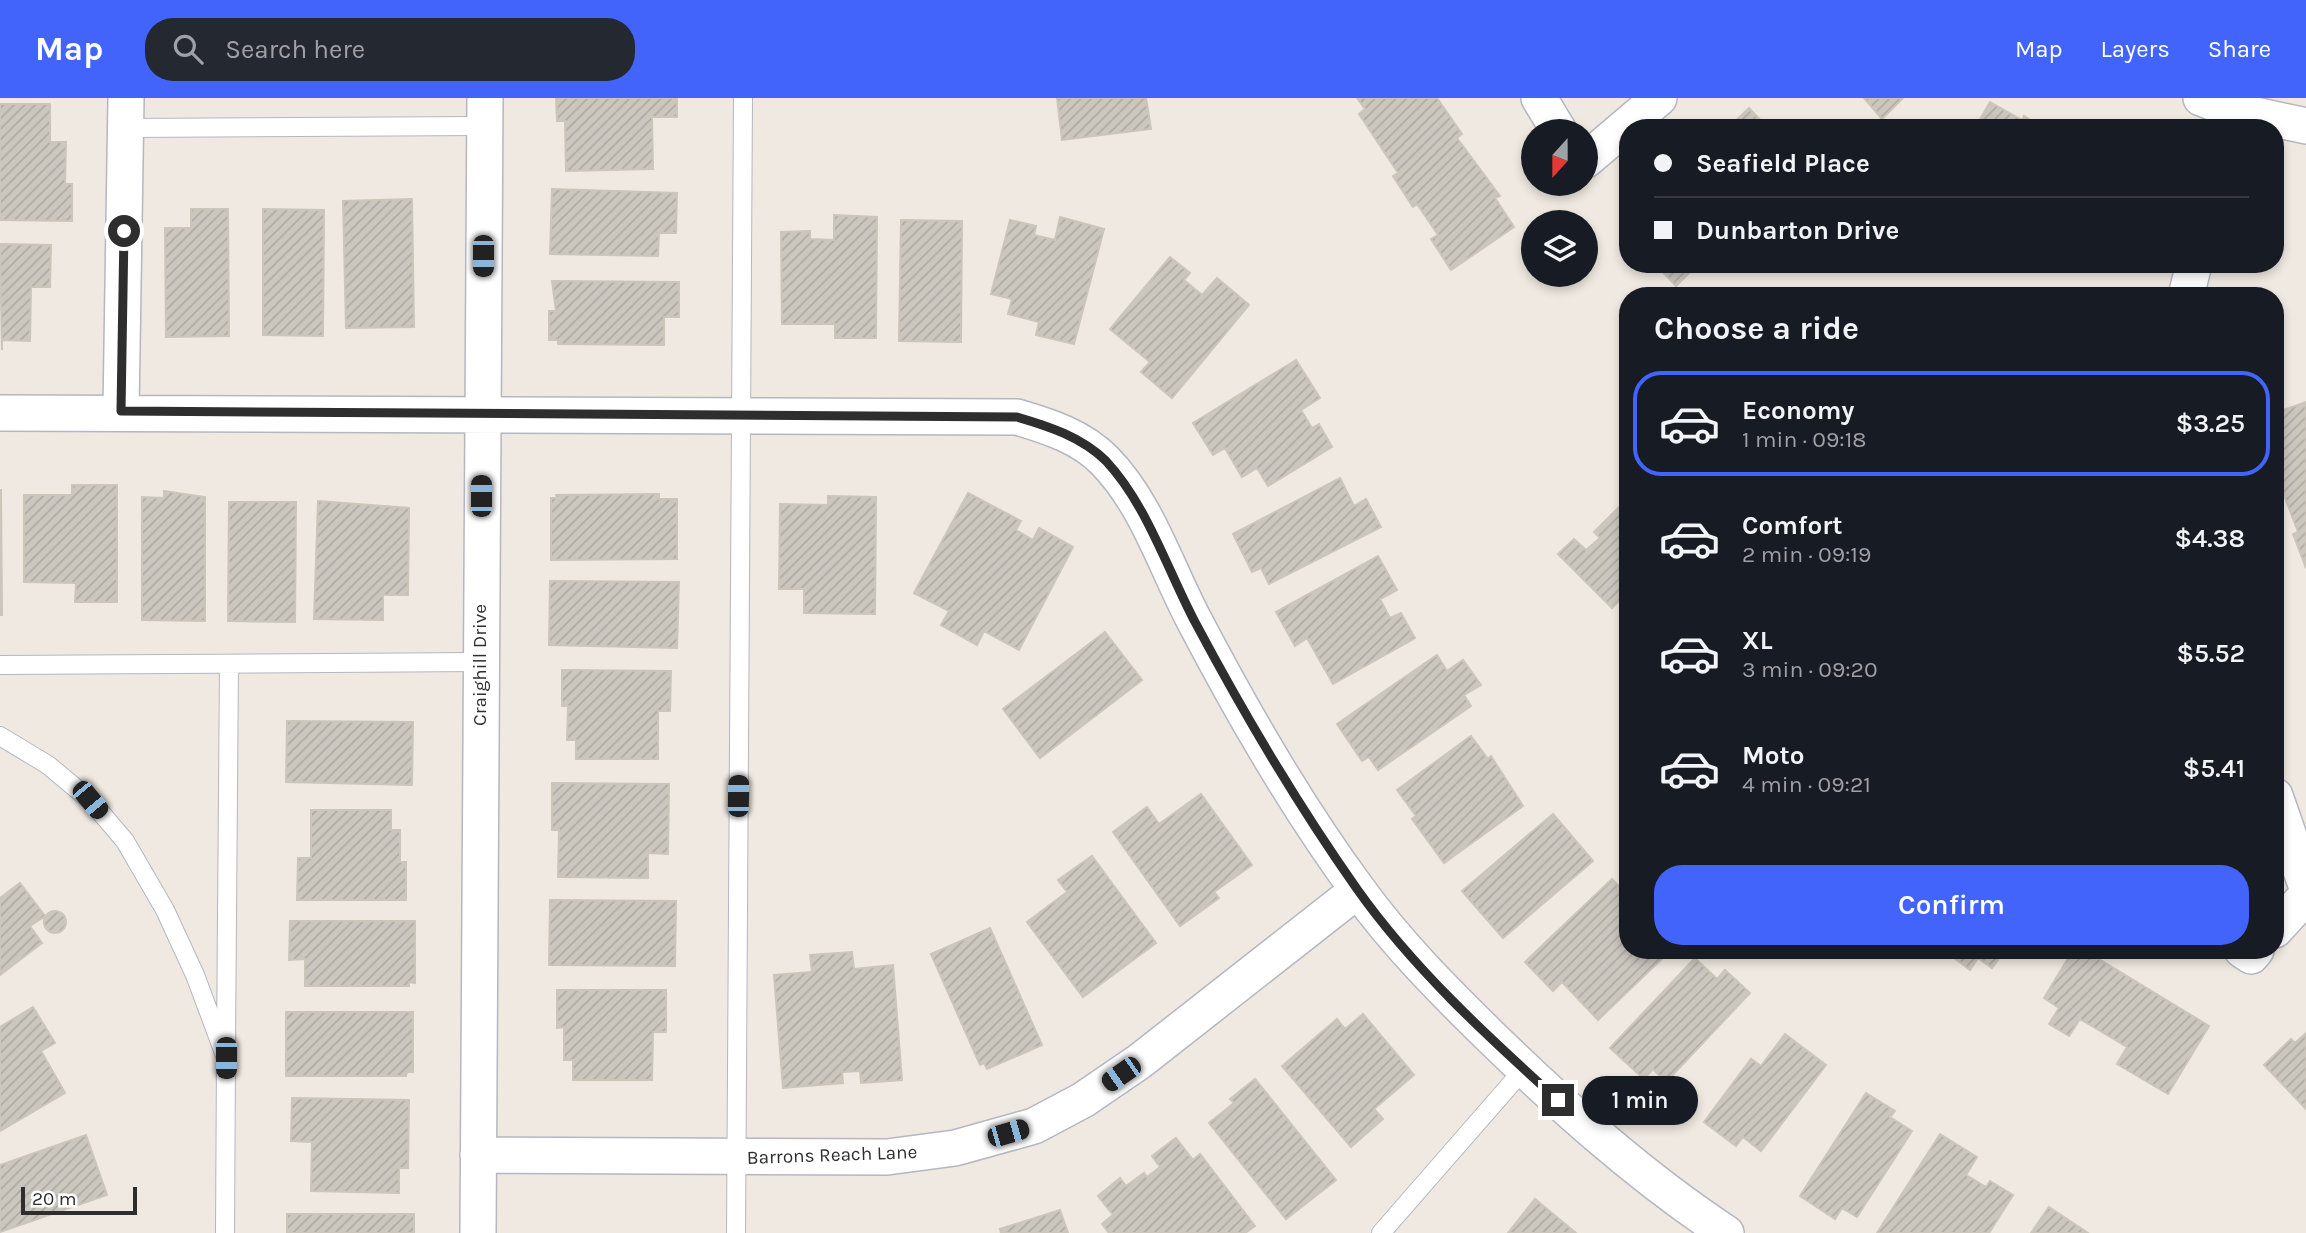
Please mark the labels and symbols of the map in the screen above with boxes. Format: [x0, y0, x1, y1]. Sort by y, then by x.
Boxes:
north arrow [1521, 119, 1598, 196]
route start [108, 215, 140, 247]
car [473, 235, 494, 277]
car [471, 475, 492, 517]
street label: Craighill Drive [469, 604, 491, 726]
car [728, 775, 749, 817]
car [69, 777, 112, 823]
car [216, 1037, 237, 1079]
car [1098, 1053, 1145, 1095]
callout: 1 min [1582, 1076, 1698, 1124]
route end [1542, 1084, 1574, 1116]
car [985, 1117, 1032, 1149]
street label: Barrons Reach Lane [746, 1141, 918, 1169]
scale bar [21, 1184, 136, 1216]

